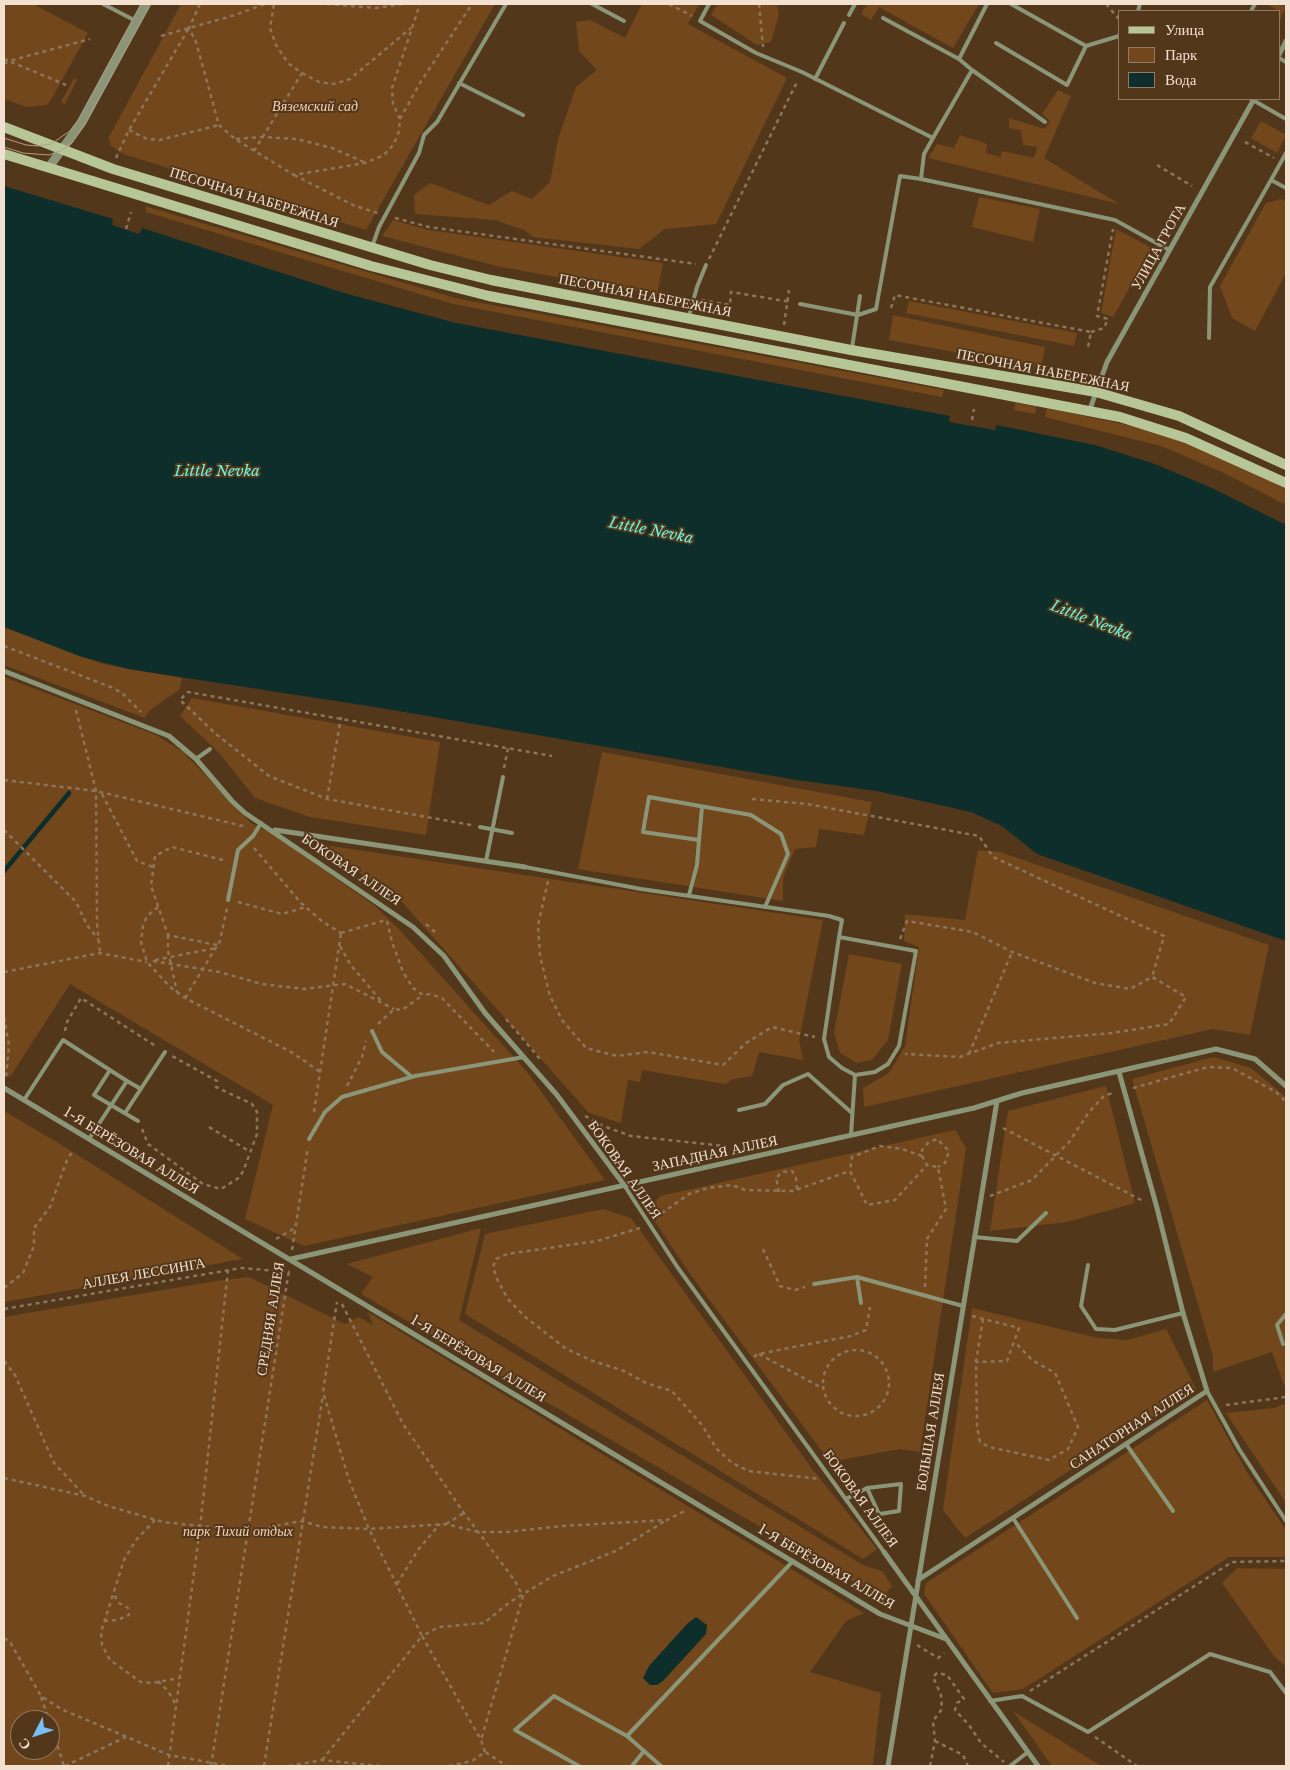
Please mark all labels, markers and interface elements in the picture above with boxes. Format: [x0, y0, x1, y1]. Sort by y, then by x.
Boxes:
legend [1118, 10, 1280, 100]
text: Улица [1165, 20, 1204, 39]
text: Парк [1165, 45, 1197, 64]
text: Вода [1165, 70, 1196, 89]
park label: Вяземский сад [272, 99, 358, 115]
street label: ПЕСОЧНАЯ НАБЕРЕЖНАЯ [168, 164, 340, 232]
street label: УЛИЦА ГРОТА [1128, 201, 1190, 293]
street label: ПЕСОЧНАЯ НАБЕРЕЖНАЯ [557, 271, 733, 321]
street label: ПЕСОЧНАЯ НАБЕРЕЖНАЯ [955, 346, 1131, 396]
water label: Little Nevka [174, 463, 260, 481]
water label: Little Nevka [607, 514, 695, 548]
water label: Little Nevka [1048, 597, 1134, 645]
street label: БОКОВАЯ АЛЛЕЯ [298, 831, 404, 909]
street label: 1-Я БЕРЁЗОВАЯ АЛЛЕЯ [60, 1104, 202, 1198]
street label: БОКОВАЯ АЛЛЕЯ [584, 1118, 664, 1222]
street label: ЗАПАДНАЯ АЛЛЕЯ [651, 1133, 779, 1175]
street label: АЛЛЕЯ ЛЕССИНГА [81, 1255, 207, 1293]
street label: СРЕДНЯЯ АЛЛЕЯ [254, 1261, 288, 1377]
street label: 1-Я БЕРЁЗОВАЯ АЛЛЕЯ [407, 1312, 549, 1406]
street label: БОЛЬШАЯ АЛЛЕЯ [913, 1372, 949, 1492]
street label: САНАТОРНАЯ АЛЛЕЯ [1067, 1381, 1197, 1473]
street label: БОКОВАЯ АЛЛЕЯ [819, 1447, 901, 1551]
street label: 1-Я БЕРЁЗОВАЯ АЛЛЕЯ [755, 1521, 897, 1613]
park label: парк Тихий отдых [183, 1524, 293, 1540]
north arrow [10, 1710, 60, 1760]
text: С [14, 1734, 35, 1754]

